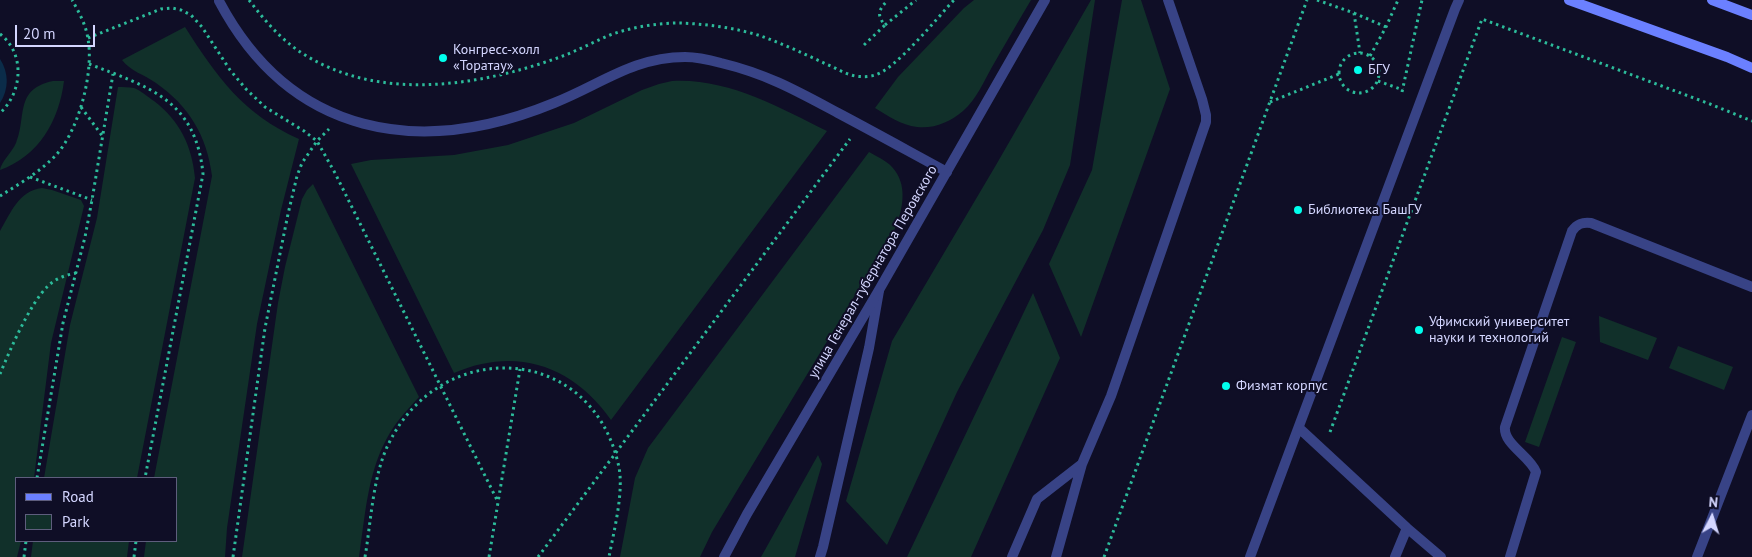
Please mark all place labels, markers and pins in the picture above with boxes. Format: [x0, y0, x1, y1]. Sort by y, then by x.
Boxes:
place label: Конгресс-холл «Торатау» [453, 42, 540, 74]
marker: Конгресс-холл «Торатау» [437, 52, 449, 64]
place label: БГУ [1368, 62, 1390, 78]
marker: БГУ [1352, 64, 1364, 76]
place label: Библиотека БашГУ [1308, 202, 1422, 218]
marker: Библиотека БашГУ [1292, 204, 1304, 216]
place label: Уфимский университет науки и технологий [1429, 314, 1569, 347]
marker: Уфимский университет науки и технологий [1413, 324, 1425, 336]
place label: Физмат корпус [1236, 378, 1328, 394]
marker: Физмат корпус [1220, 380, 1232, 392]

